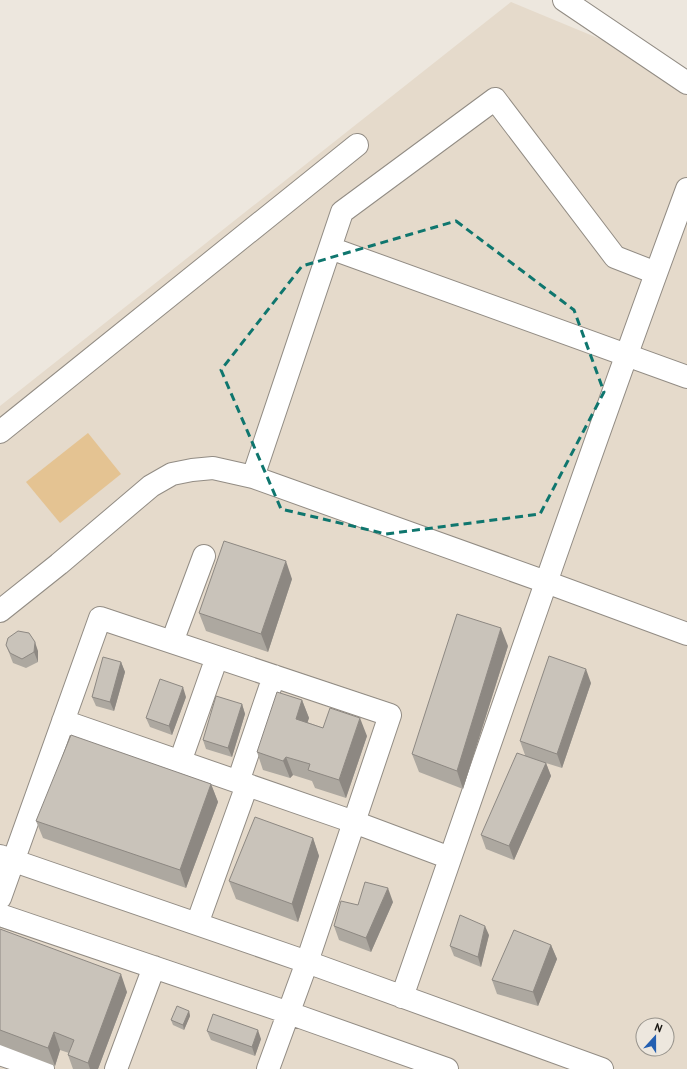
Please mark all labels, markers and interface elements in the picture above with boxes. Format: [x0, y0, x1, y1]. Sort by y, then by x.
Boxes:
north arrow [635, 1017, 675, 1057]
text: N [653, 1020, 664, 1035]

